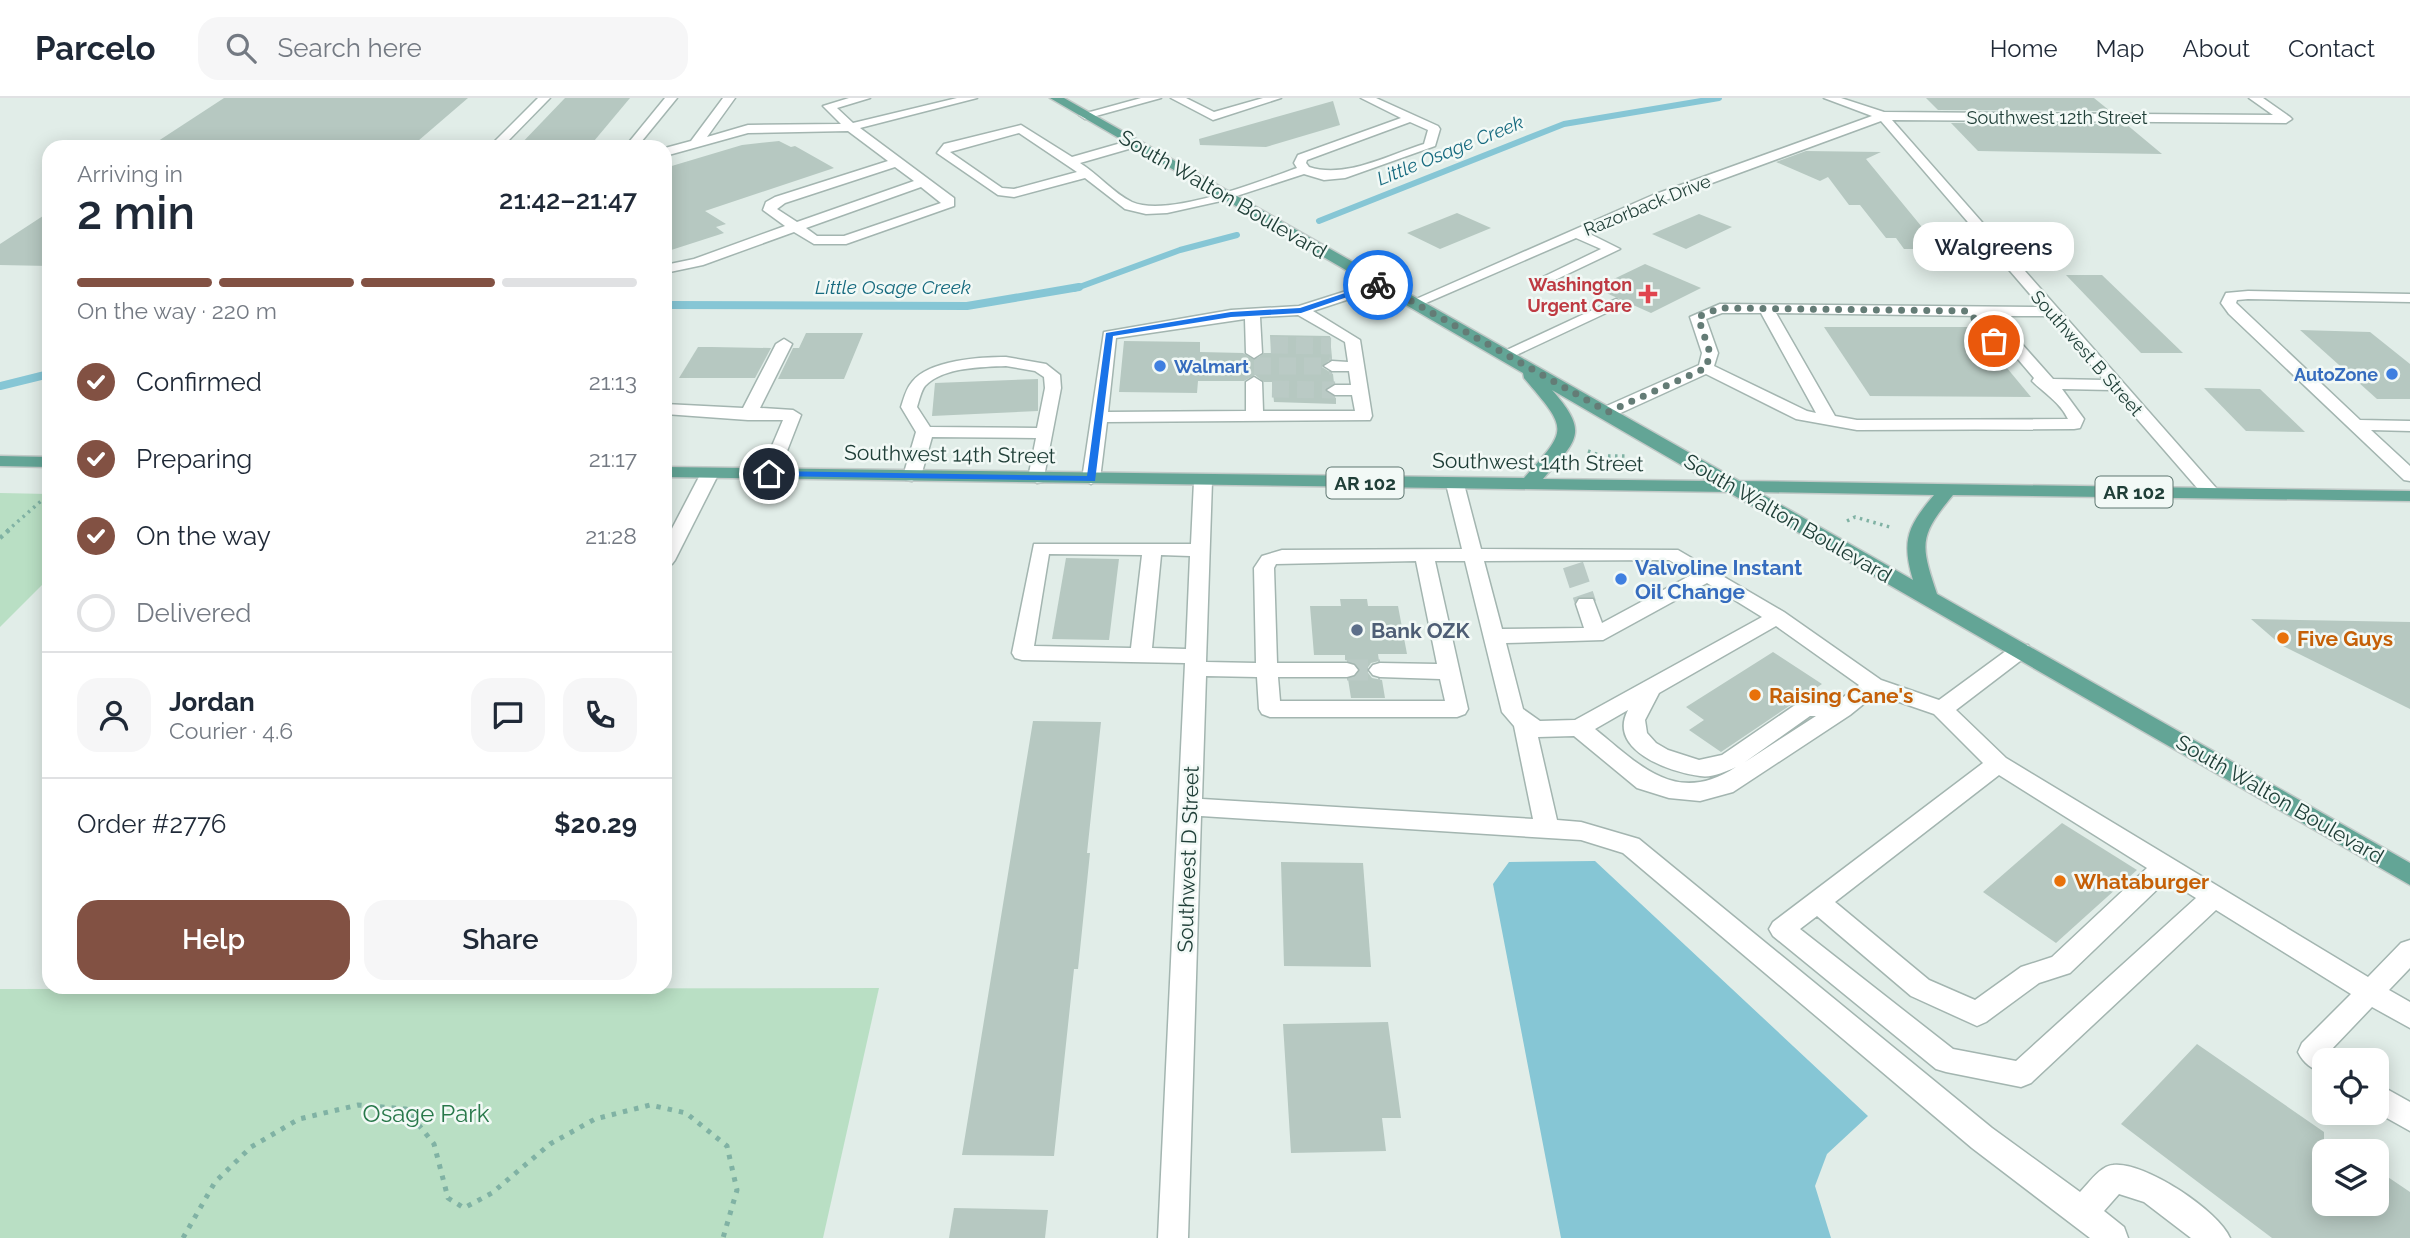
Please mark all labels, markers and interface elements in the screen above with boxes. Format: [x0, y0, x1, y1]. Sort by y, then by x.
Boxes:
search box [198, 17, 688, 80]
text: Parcelo [35, 29, 156, 68]
icon: search [222, 29, 260, 67]
text: Search here [278, 33, 422, 63]
text: Home [1990, 34, 2058, 63]
text: Map [2096, 34, 2144, 63]
text: About [2182, 34, 2250, 63]
text: Contact [2288, 34, 2375, 63]
street label: Southwest 12th Street [1967, 107, 2147, 128]
water label: Little Osage Creek [1374, 111, 1526, 189]
street label: South Walton Boulevard [1115, 124, 1331, 264]
text: Arriving in [77, 160, 183, 187]
street label: Razorback Drive [1580, 170, 1714, 240]
text: 21:42–21:47 [499, 185, 637, 215]
text: 2 min [77, 186, 195, 240]
callout: Walgreens [1913, 222, 2074, 271]
text: Walgreens [1934, 233, 2053, 260]
courier [1343, 250, 1413, 320]
icon: bike [1359, 266, 1397, 304]
place label: Washington Urgent Care [1527, 274, 1632, 316]
water label: Little Osage Creek [815, 276, 971, 298]
marker: Washington Urgent Care [1638, 284, 1658, 304]
street label: Southwest B Street [2027, 286, 2147, 420]
text: On the way · 220 m [77, 297, 277, 324]
pin [1964, 311, 2024, 371]
icon: bag [1975, 322, 2013, 360]
place label: Walmart [1174, 356, 1249, 377]
marker: Walmart [1152, 358, 1168, 374]
icon: check [77, 363, 115, 401]
place label: AutoZone [2294, 364, 2378, 385]
marker: AutoZone [2384, 366, 2400, 382]
text: Confirmed [136, 367, 262, 397]
text: 21:13 [589, 368, 637, 395]
icon: check [77, 440, 115, 478]
street label: Southwest 14th Street [844, 440, 1056, 468]
text: Preparing [136, 444, 252, 474]
pin [739, 444, 799, 504]
text: 21:17 [589, 445, 637, 472]
street label: Southwest 14th Street [1432, 448, 1644, 476]
street label: South Walton Boulevard [1680, 448, 1896, 588]
icon: home [750, 455, 788, 493]
road number: AR 102 [1326, 468, 1404, 498]
road number: AR 102 [2096, 476, 2172, 508]
icon: check [77, 517, 115, 555]
text: On the way [136, 521, 271, 551]
text: 21:28 [585, 522, 637, 549]
place label: Valvoline Instant Oil Change [1635, 555, 1802, 604]
marker: Valvoline Instant Oil Change [1613, 571, 1629, 587]
text: Delivered [136, 598, 251, 628]
place label: Bank OZK [1371, 618, 1471, 643]
marker: Bank OZK [1349, 622, 1365, 638]
place label: Five Guys [2297, 626, 2393, 651]
marker: Five Guys [2275, 630, 2291, 646]
button: person [77, 678, 151, 752]
button: chat [471, 678, 545, 752]
button: phone [563, 678, 637, 752]
place label: Raising Cane's [1769, 683, 1913, 708]
text: Jordan [169, 687, 255, 717]
marker: Raising Cane's [1747, 687, 1763, 703]
text: Courier · 4.6 [169, 717, 293, 744]
street label: South Walton Boulevard [2172, 729, 2388, 869]
street label: Southwest D Street [1172, 765, 1204, 953]
text: Order #2776 [77, 809, 227, 839]
text: $20.29 [554, 809, 637, 839]
place label: Whataburger [2074, 869, 2209, 894]
marker: Whataburger [2052, 873, 2068, 889]
button: Help [77, 900, 350, 980]
button: Share [364, 900, 637, 980]
map controls [2312, 1048, 2389, 1216]
button: locate [2312, 1048, 2389, 1125]
park label: Osage Park [363, 1099, 490, 1128]
button: layers [2312, 1139, 2389, 1216]

